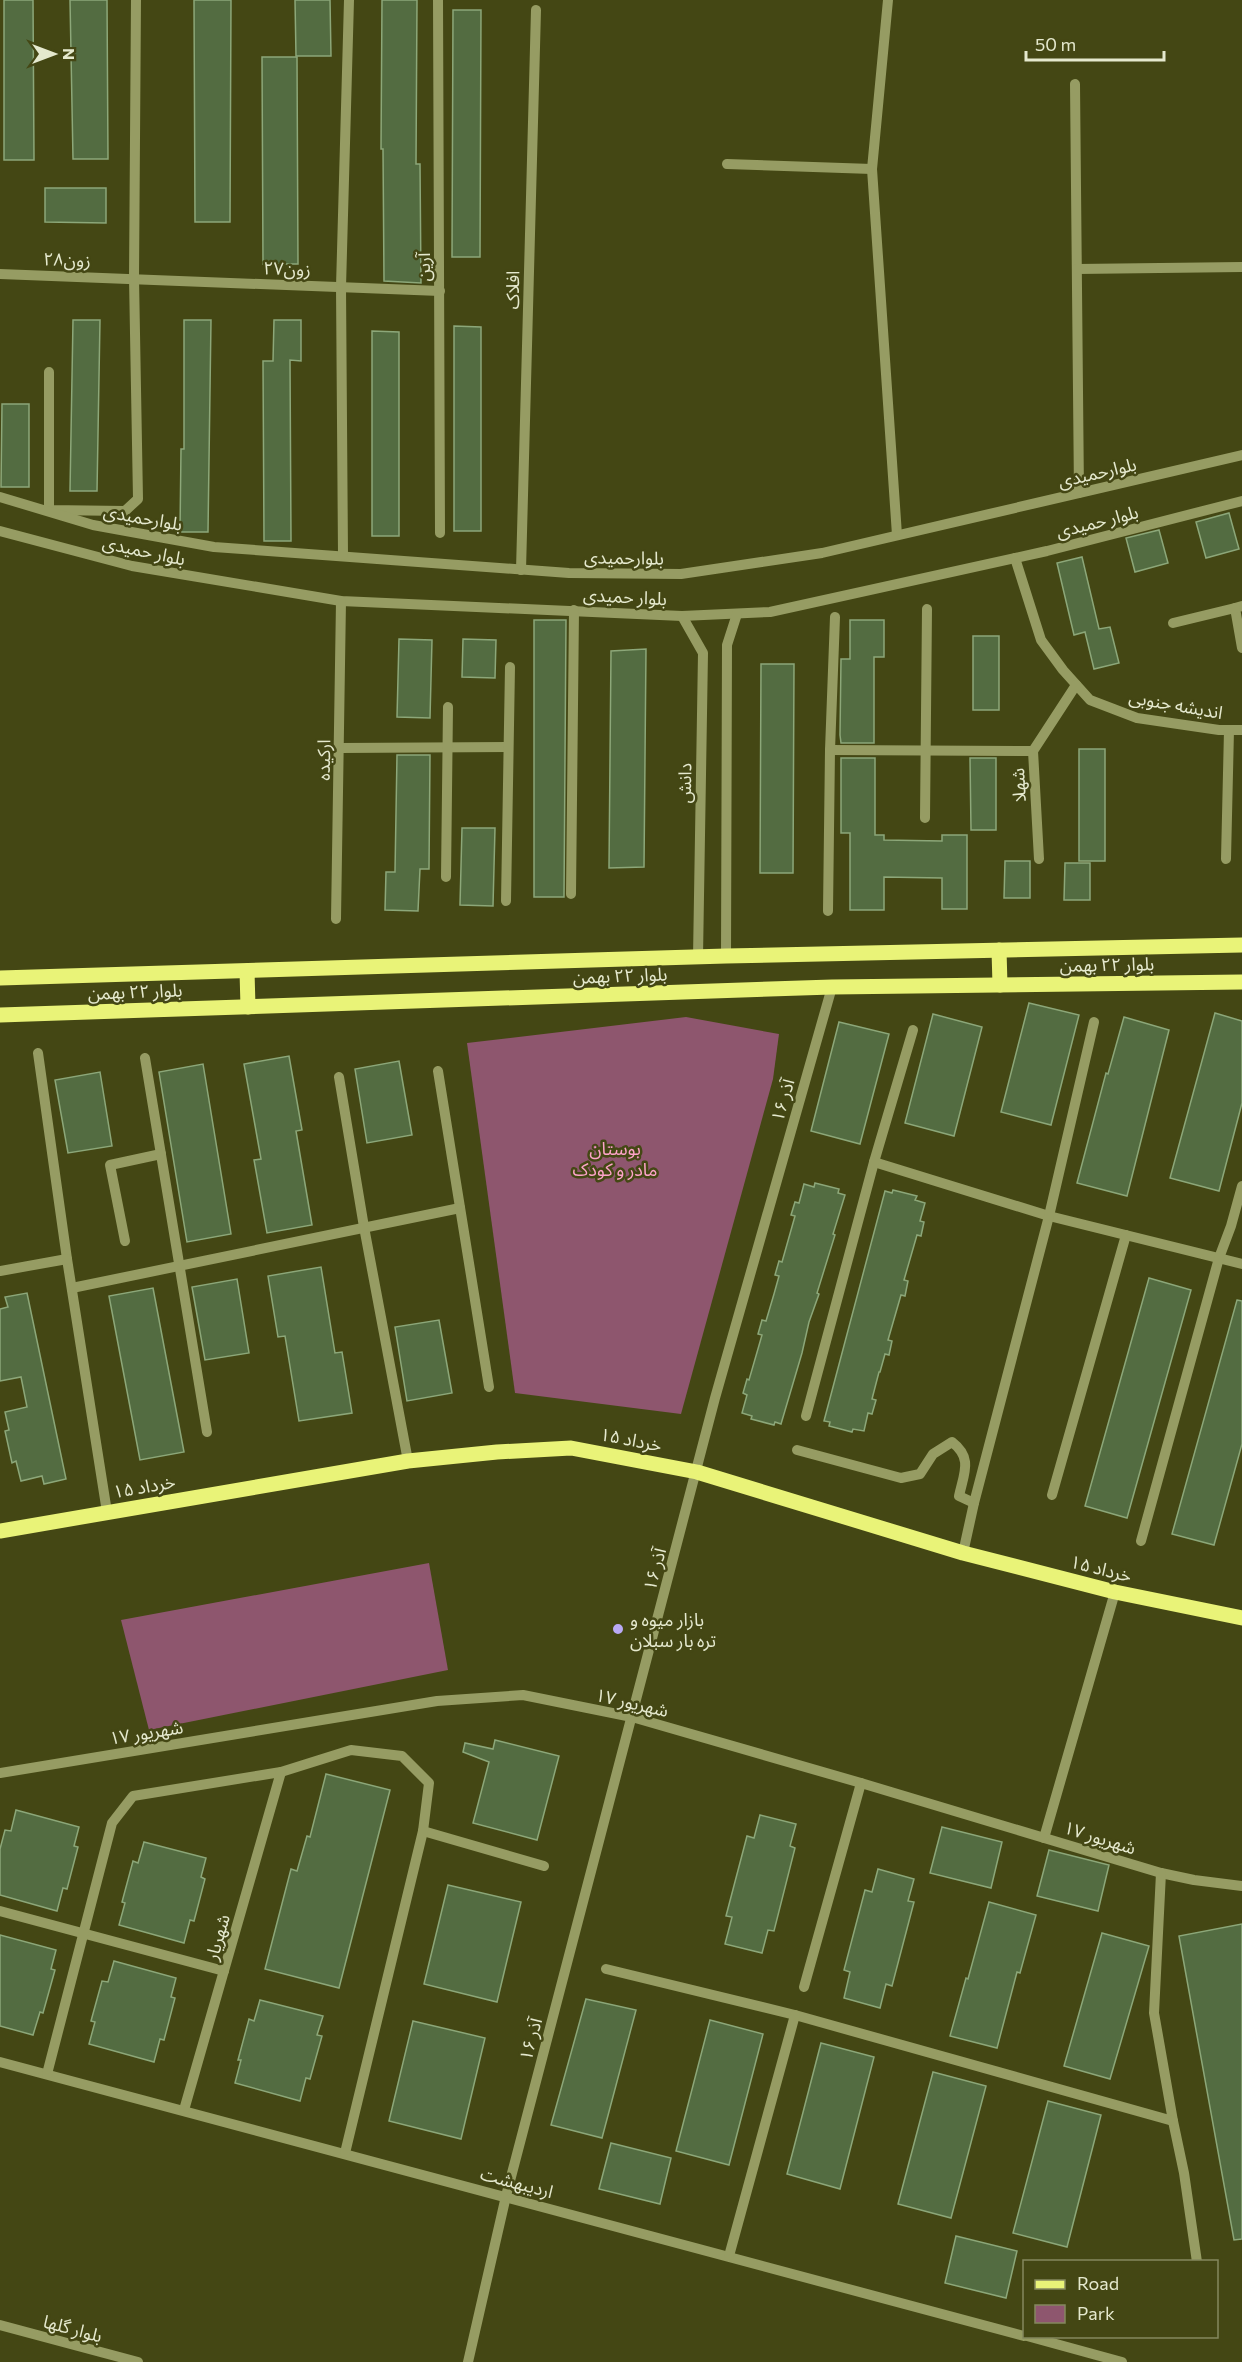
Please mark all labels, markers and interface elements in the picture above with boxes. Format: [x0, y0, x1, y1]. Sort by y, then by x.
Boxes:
north arrow [24, 24, 84, 84]
scale bar [1026, 24, 1164, 62]
text: 50 m [1035, 33, 1076, 55]
text: N [60, 48, 79, 60]
street label: زون۲۸ [43, 247, 91, 272]
street label: آرین [412, 252, 435, 281]
street label: زون۲۷ [263, 256, 311, 281]
street label: افلاک [501, 270, 523, 310]
street label: بلوارحمیدی [1056, 452, 1139, 493]
street label: بلوارحمیدی [102, 499, 184, 536]
street label: بلوار حمیدی [1054, 500, 1141, 543]
street label: بلوار حمیدی [100, 531, 187, 570]
street label: بلوارحمیدی [584, 545, 664, 570]
street label: بلوار حمیدی [582, 583, 668, 610]
street label: اندیشه جنوبی [1127, 685, 1225, 724]
street label: ارکیده [312, 739, 335, 781]
street label: دانش [673, 763, 696, 803]
street label: شهلا [1006, 767, 1030, 803]
street label: بلوار ۲۲ بهمن [1059, 952, 1155, 977]
street label: بلوار ۲۲ بهمن [572, 962, 668, 989]
street label: بلوار ۲۲ بهمن [87, 978, 183, 1005]
street label: ۱۶ آذر [765, 1075, 800, 1124]
park label: بوستان مادر و کودک [572, 1137, 658, 1181]
street label: ۱۵ خرداد [598, 1422, 664, 1457]
street label: ۱۵ خرداد [111, 1470, 177, 1503]
street label: ۱۶ آذر [638, 1544, 671, 1593]
street label: ۱۵ خرداد [1068, 1550, 1134, 1587]
place label: بازار میوه و تره بار سبلان [630, 1608, 716, 1652]
marker: بازار میوه و تره بار سبلان [611, 1622, 625, 1636]
street label: ۱۷ شهریور [593, 1683, 671, 1722]
street label: ۱۷ شهریور [108, 1715, 185, 1750]
street label: ۱۷ شهریور [1061, 1816, 1139, 1859]
street label: شهریار [200, 1911, 235, 1964]
street label: ۱۶ آذر [514, 2014, 547, 2063]
street label: اردیبهشت [478, 2162, 556, 2203]
legend [1023, 2260, 1218, 2338]
text: Road [1077, 2272, 1119, 2294]
text: Park [1077, 2302, 1115, 2324]
street label: بلوار گلها [41, 2310, 105, 2347]

